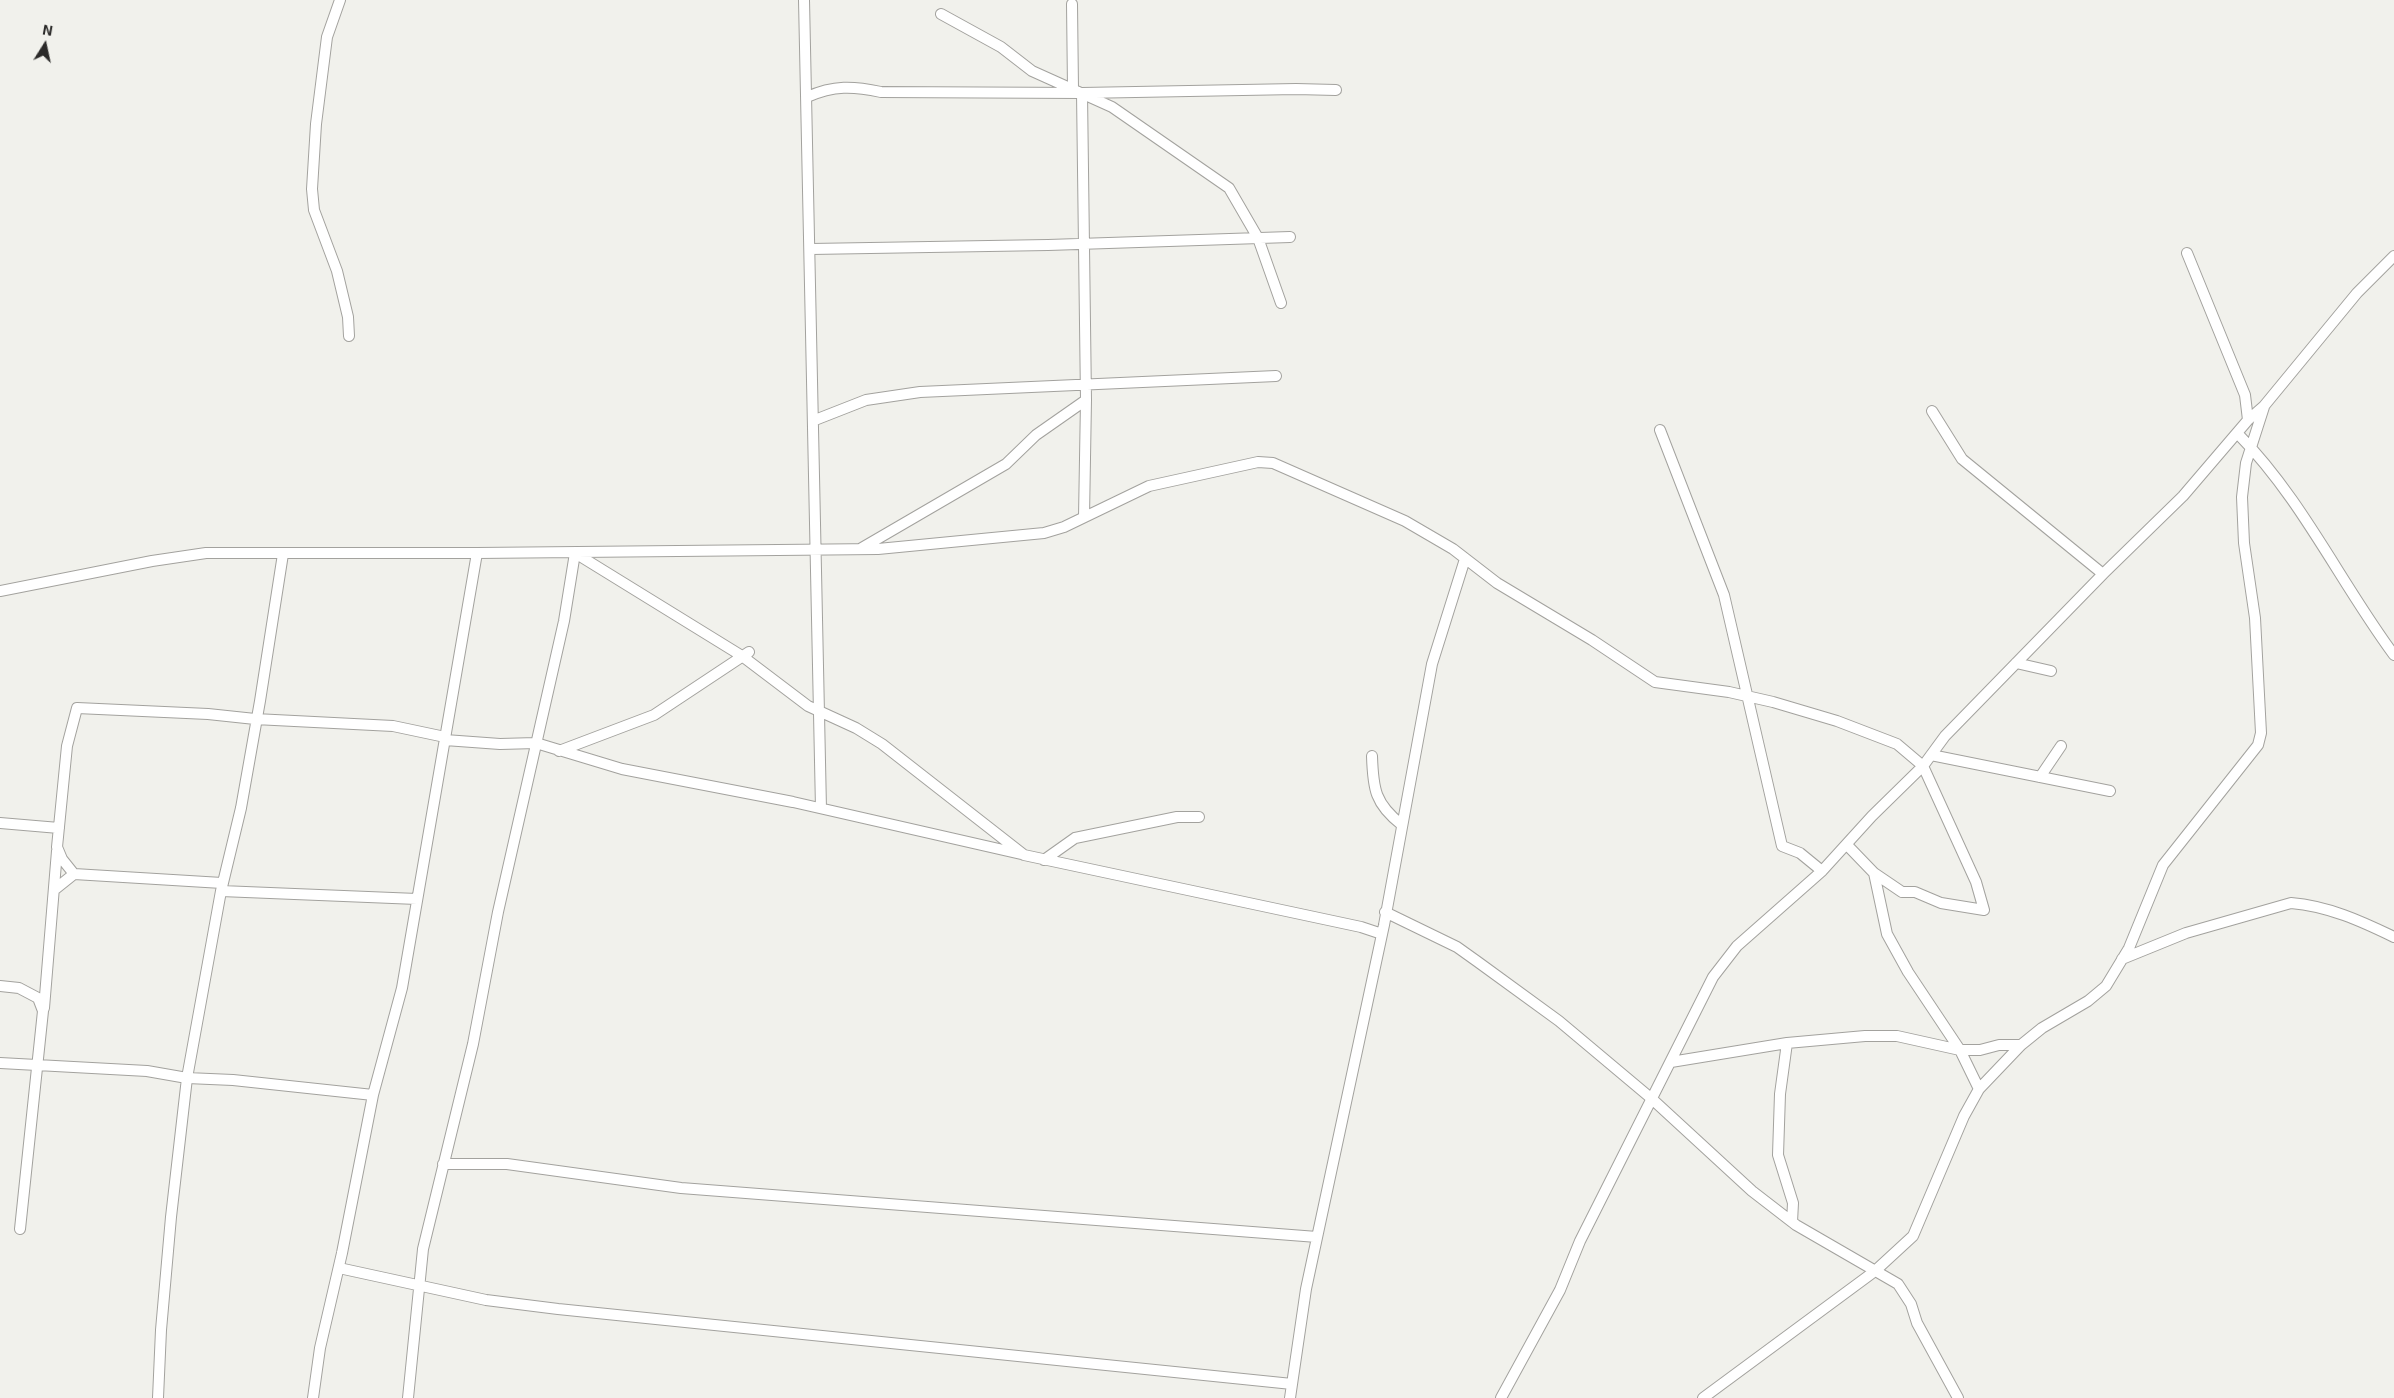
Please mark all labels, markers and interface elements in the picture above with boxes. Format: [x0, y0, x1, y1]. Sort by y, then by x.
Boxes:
north arrow [20, 20, 70, 70]
text: N [41, 20, 54, 39]

